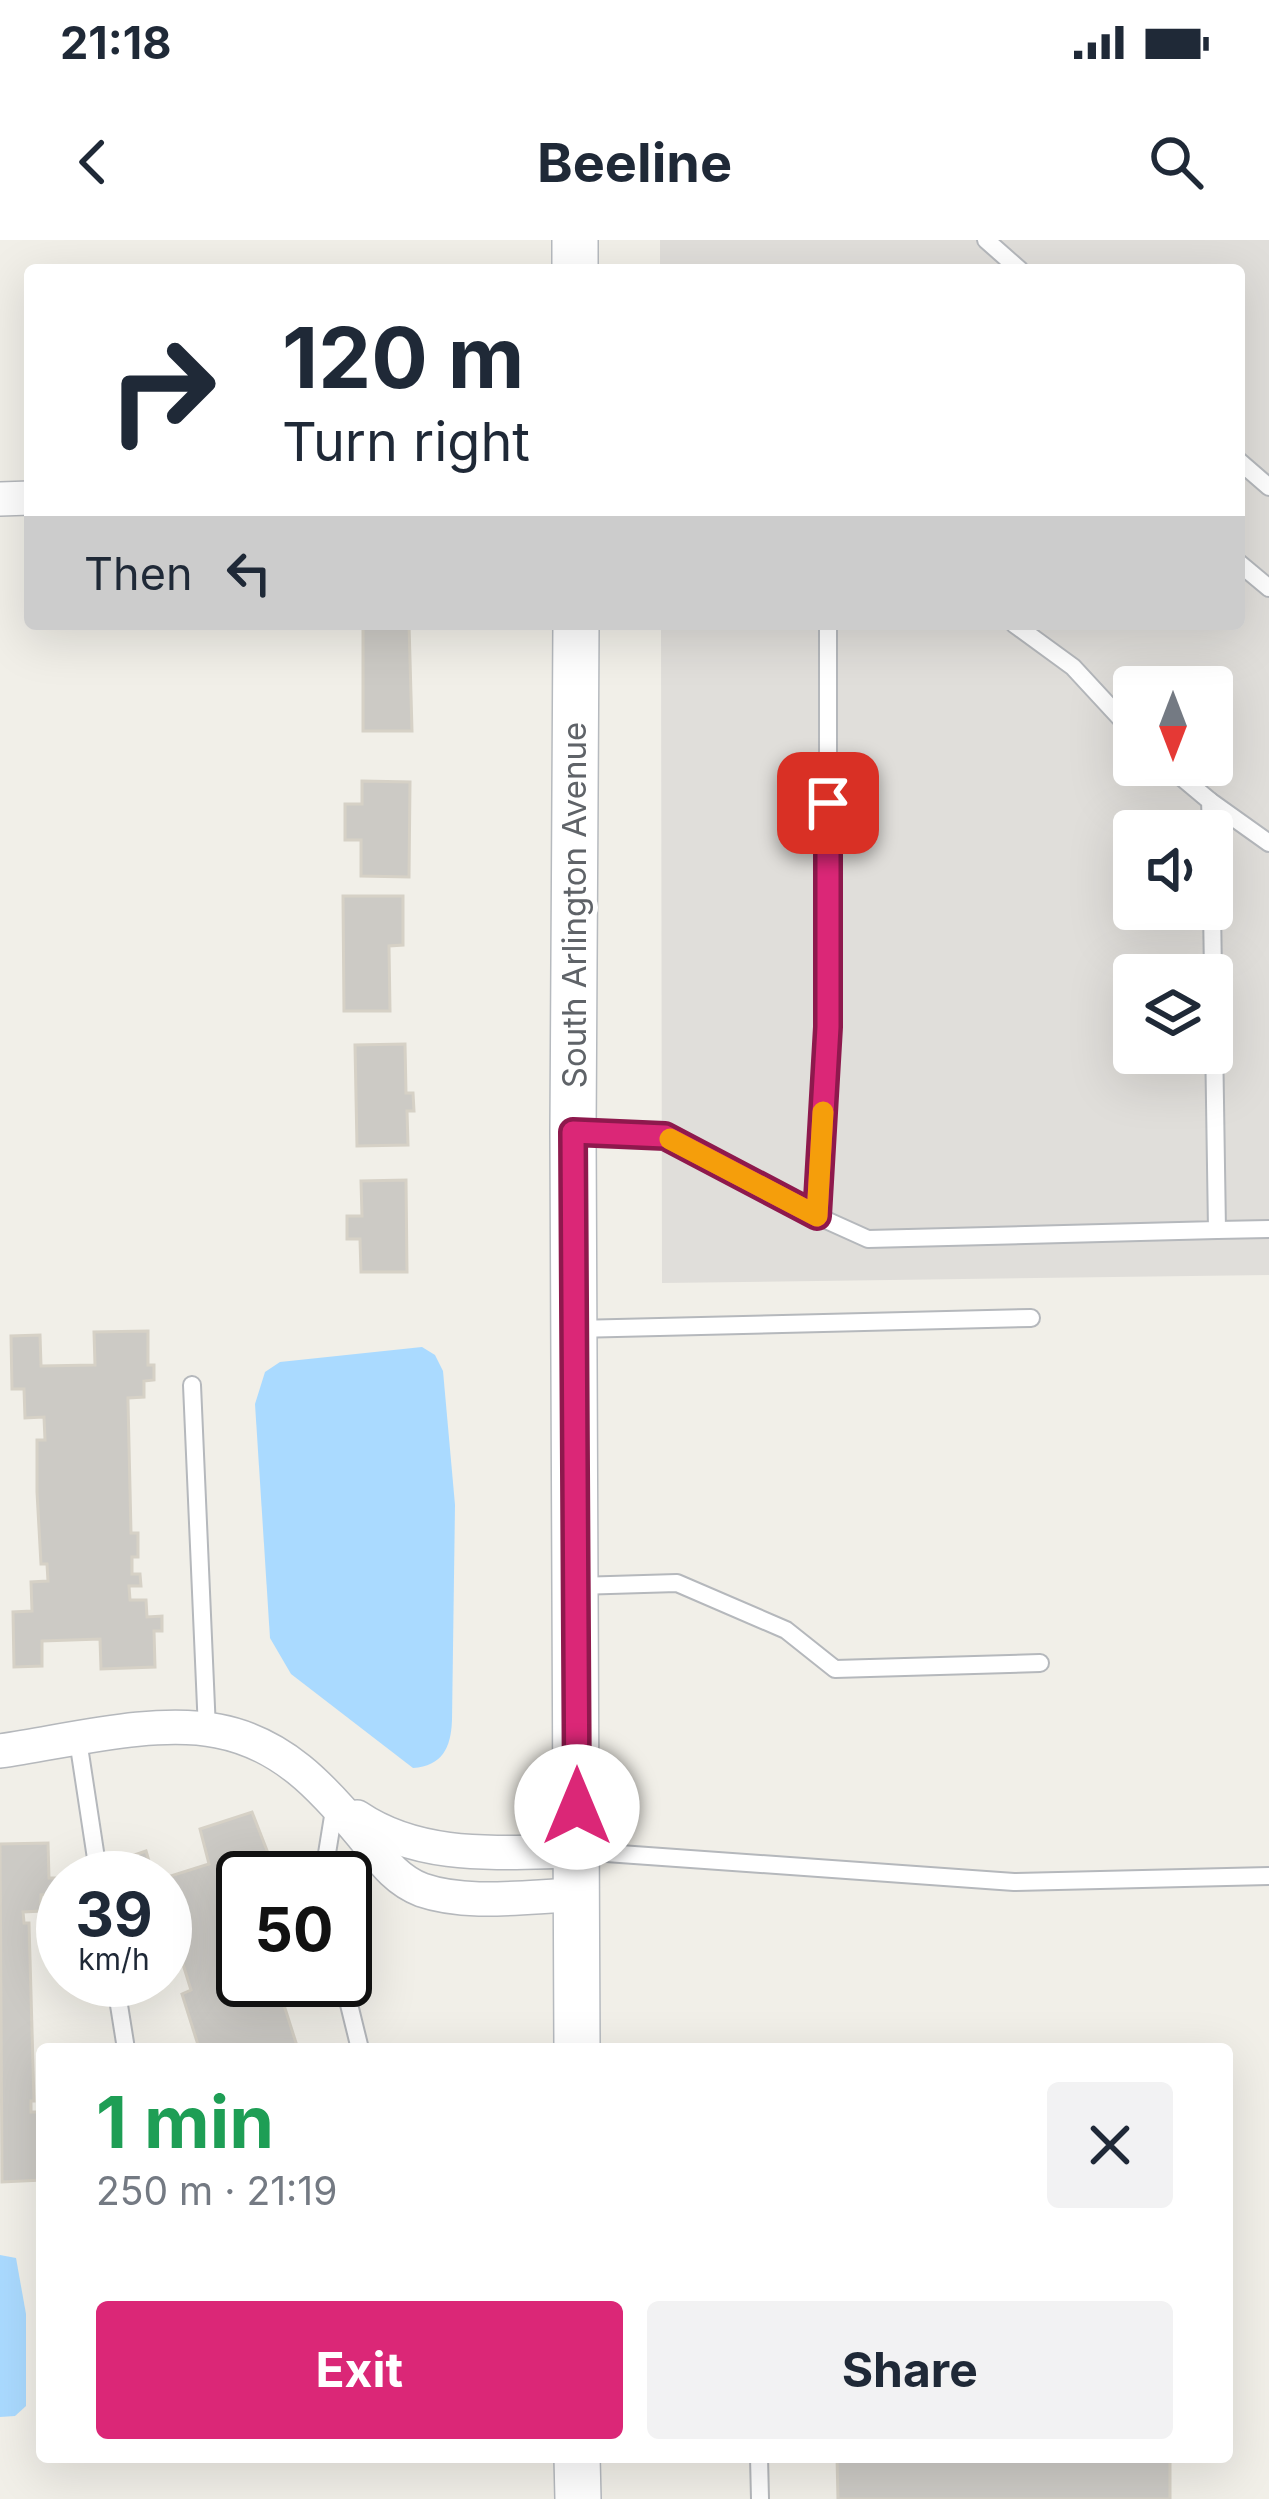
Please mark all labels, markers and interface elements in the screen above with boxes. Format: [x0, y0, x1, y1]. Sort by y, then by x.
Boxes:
text: 21:18 [60, 15, 171, 70]
icon: back [60, 129, 126, 195]
icon: search [1143, 129, 1209, 195]
text: Beeline [537, 130, 732, 195]
text: 120 m [282, 307, 524, 408]
icon: right [84, 312, 240, 468]
text: Turn right [282, 409, 530, 474]
icon: left [216, 540, 282, 606]
text: Then [84, 546, 192, 601]
north arrow [1113, 666, 1233, 786]
map controls [1113, 666, 1233, 1074]
street label: South Arlington Avenue [554, 722, 594, 1088]
pin [777, 752, 879, 854]
icon: arrive [795, 770, 861, 836]
button: sound [1113, 810, 1233, 930]
button: layers [1113, 954, 1233, 1074]
position arrow [514, 1744, 640, 1870]
speed limit sign: 50 [216, 1851, 372, 2007]
text: 39 [75, 1878, 153, 1950]
text: km/h [78, 1941, 150, 1977]
text: 1 min [96, 2078, 274, 2165]
button: close [1047, 2082, 1173, 2208]
text: 250 m · 21:19 [96, 2167, 337, 2214]
button: Exit [96, 2301, 623, 2439]
button: Share [647, 2301, 1173, 2439]

